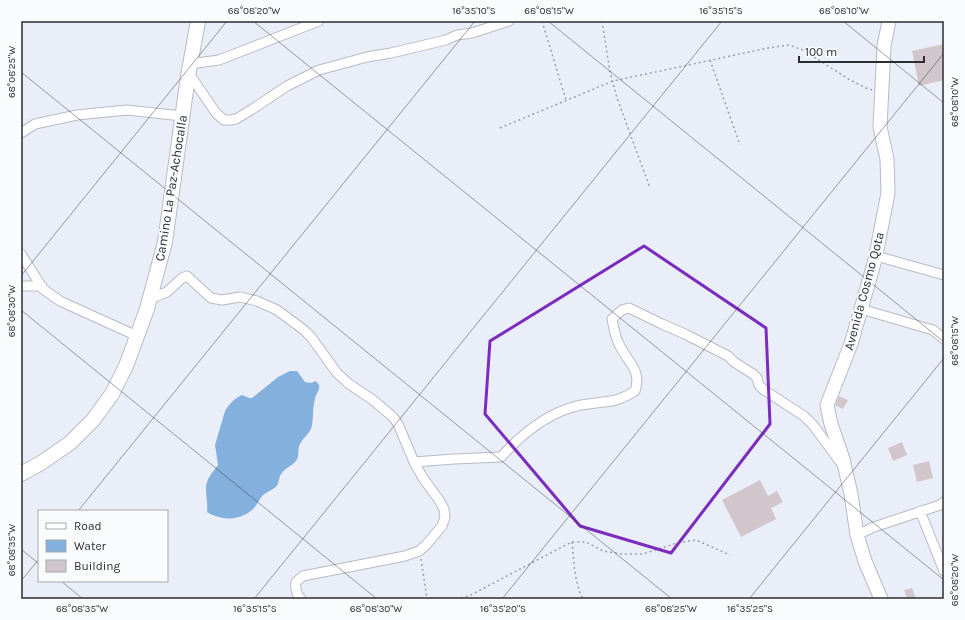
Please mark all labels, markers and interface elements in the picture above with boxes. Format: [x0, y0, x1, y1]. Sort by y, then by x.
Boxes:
text: 68°08'20"W [228, 5, 280, 17]
text: 16°35'10"S [452, 5, 496, 17]
text: 68°08'15"W [524, 5, 574, 17]
text: 16°35'15"S [699, 5, 743, 17]
text: 68°08'10"W [819, 5, 869, 17]
scale bar [799, 38, 924, 64]
text: 100 m [805, 45, 837, 59]
text: 68°08'25"W [6, 46, 18, 98]
text: 68°08'10"W [949, 77, 961, 127]
street label: Camino La Paz-Achocalla [152, 114, 190, 262]
street label: Avenida Cosmo Qota [841, 230, 887, 352]
text: 68°08'30"W [6, 285, 18, 337]
text: 68°08'15"W [949, 316, 961, 366]
legend [38, 510, 168, 582]
text: Road [74, 519, 102, 533]
text: 68°08'35"W [6, 524, 18, 576]
text: Water [74, 539, 107, 553]
text: 68°08'20"W [949, 554, 961, 606]
text: Building [74, 559, 121, 573]
text: 68°08'35"W [56, 603, 108, 615]
text: 16°35'15"S [233, 603, 277, 615]
text: 68°08'30"W [350, 603, 402, 615]
text: 16°35'20"S [480, 603, 526, 615]
text: 68°08'25"W [645, 603, 697, 615]
text: 16°35'25"S [727, 603, 773, 615]

